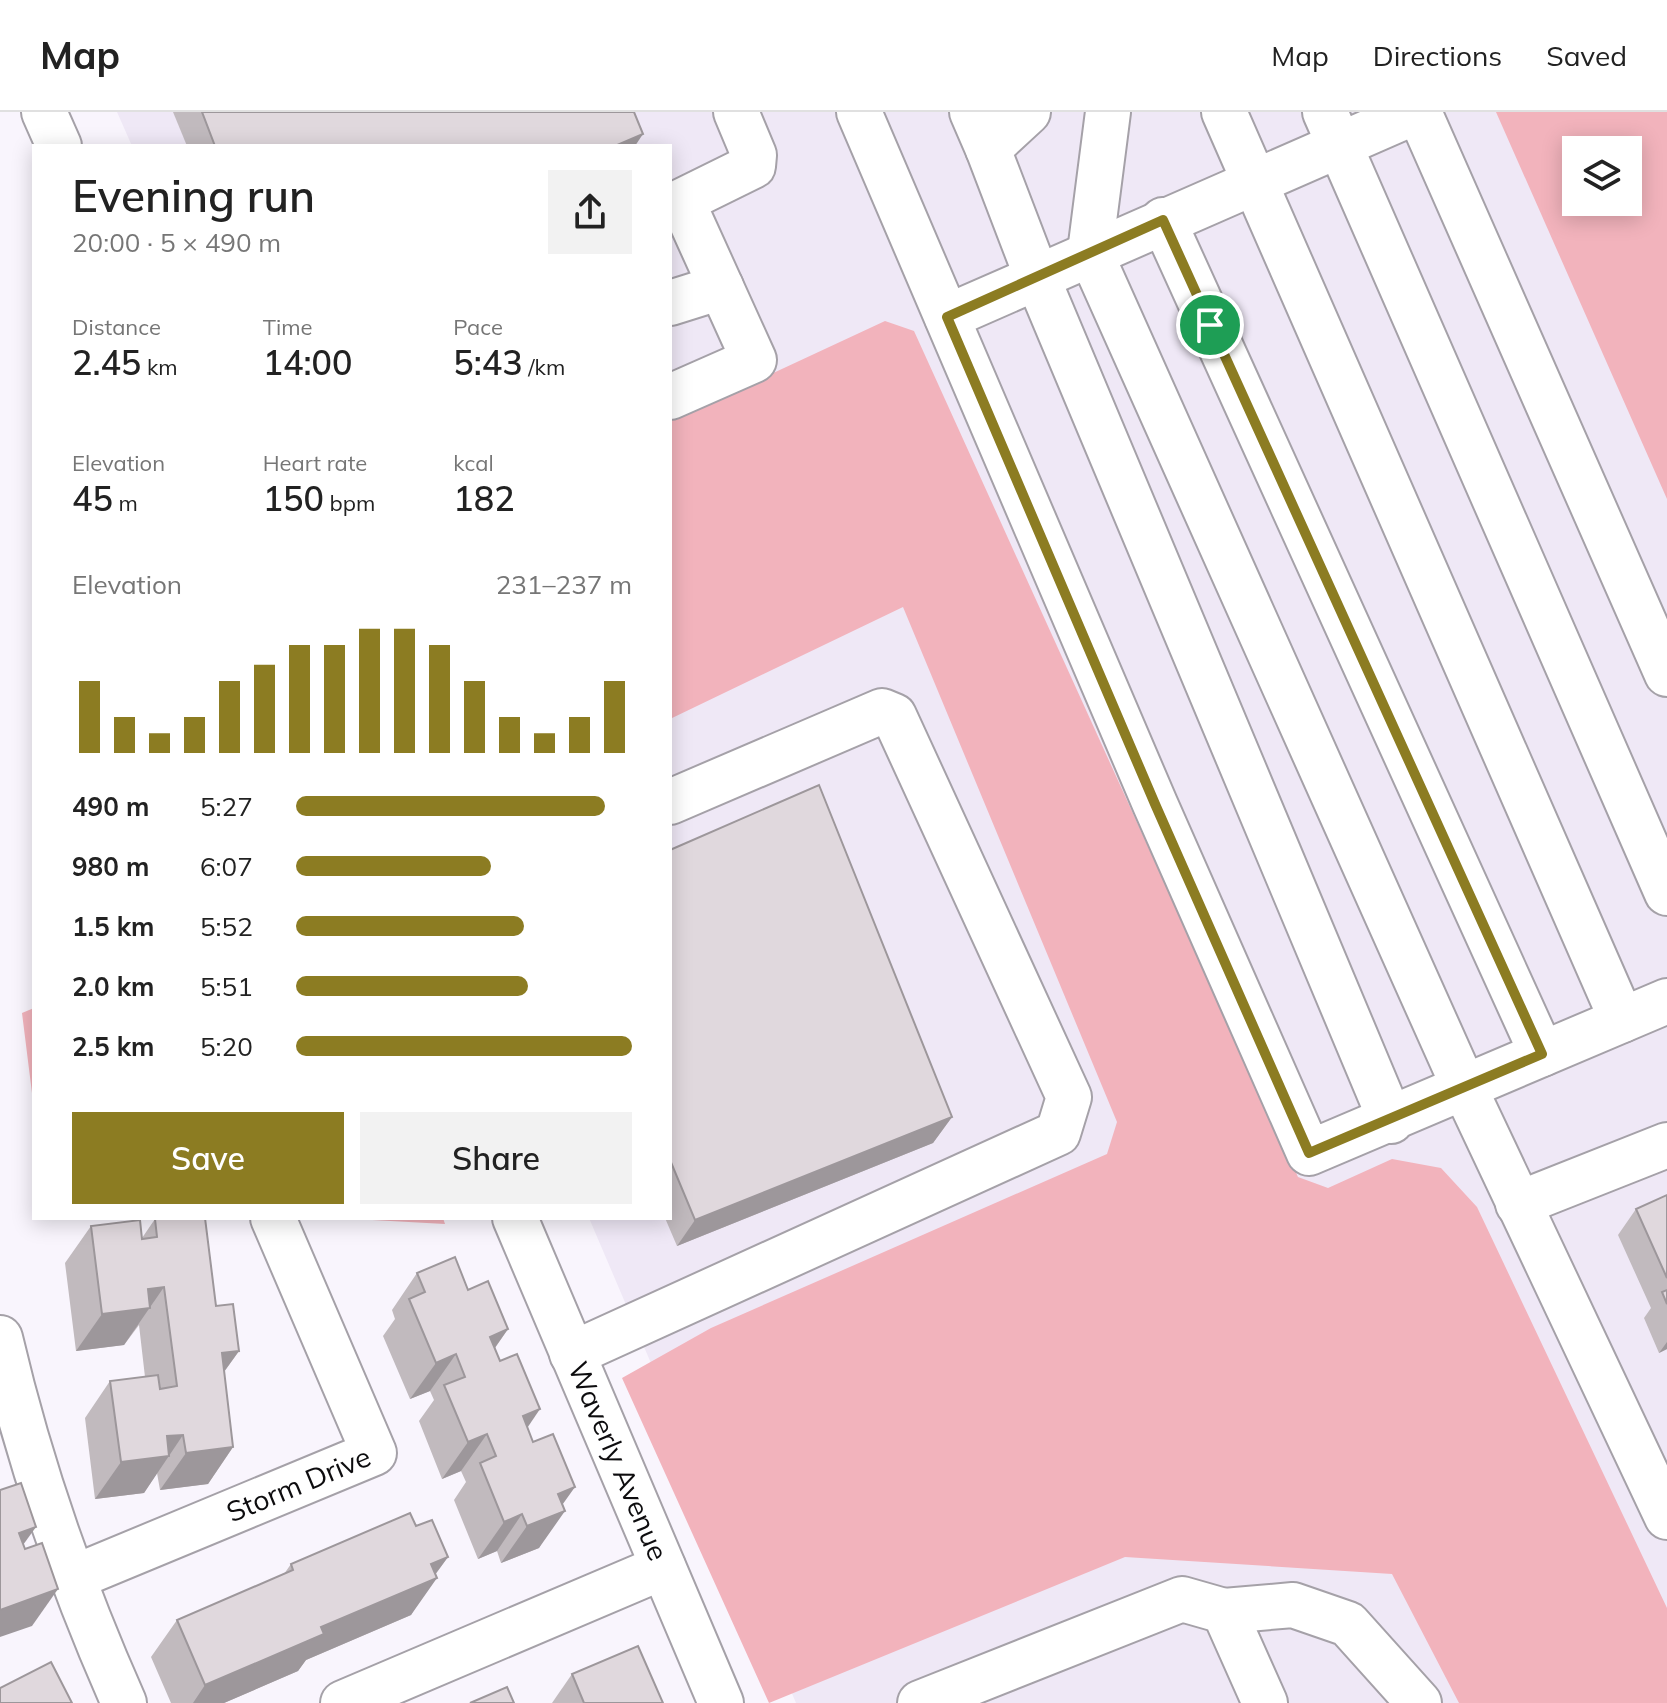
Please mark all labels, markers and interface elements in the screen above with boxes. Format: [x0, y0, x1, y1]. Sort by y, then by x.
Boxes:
text: Map [40, 31, 120, 79]
text: Map [1271, 38, 1329, 73]
text: Directions [1373, 38, 1502, 73]
text: Saved [1546, 38, 1627, 73]
map controls [1562, 136, 1642, 216]
button: layers [1562, 136, 1642, 216]
text: Evening run [72, 168, 315, 223]
button: share [548, 170, 632, 254]
text: 20:00 · 5 × 490 m [72, 226, 281, 259]
pin [1176, 291, 1244, 359]
icon: arrive [1188, 303, 1232, 347]
text: Distance [72, 313, 161, 341]
text: Time [263, 313, 312, 341]
text: Pace [453, 313, 503, 341]
text: 2.45 [72, 341, 141, 384]
text: 14:00 [263, 341, 352, 384]
text: 5:43 [453, 341, 523, 384]
text: km [141, 353, 178, 381]
text: /km [523, 353, 565, 381]
text: Elevation [72, 449, 165, 477]
text: Heart rate [263, 449, 367, 477]
text: kcal [453, 449, 494, 477]
text: 45 [72, 477, 113, 520]
text: 150 [263, 477, 324, 520]
text: 182 [453, 477, 515, 520]
text: m [113, 489, 138, 517]
text: bpm [324, 489, 375, 517]
text: Elevation [72, 568, 182, 601]
text: 231–237 m [496, 568, 632, 601]
text: 490 m [72, 790, 149, 823]
text: 5:27 [200, 790, 253, 823]
text: 980 m [72, 850, 149, 883]
text: 6:07 [200, 850, 253, 883]
text: 1.5 km [72, 910, 155, 943]
text: 5:52 [200, 910, 253, 943]
text: 2.0 km [72, 970, 155, 1003]
text: 5:51 [200, 970, 253, 1003]
text: 2.5 km [72, 1030, 155, 1063]
text: 5:20 [200, 1030, 253, 1063]
button: Save [72, 1112, 344, 1204]
button: Share [360, 1112, 632, 1204]
street label: Waverly Avenue [561, 1356, 676, 1566]
street label: Storm Drive [221, 1438, 376, 1529]

